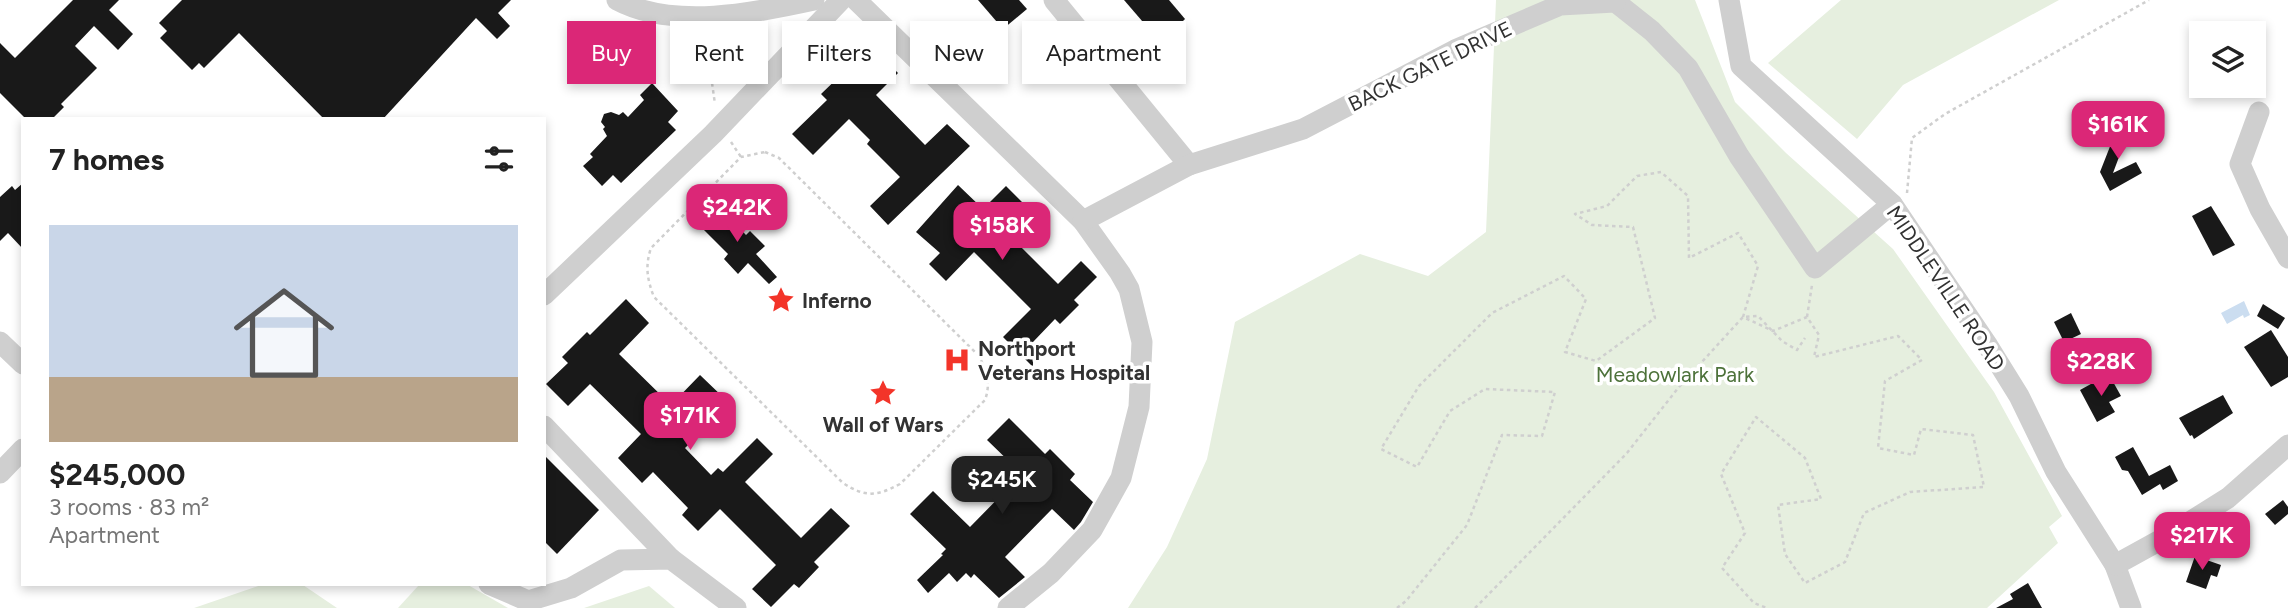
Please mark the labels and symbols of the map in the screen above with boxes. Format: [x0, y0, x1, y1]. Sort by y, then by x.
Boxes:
street label: BACK GATE DRIVE [1344, 16, 1516, 116]
pin: $161K [2069, 102, 2167, 161]
pin: $242K [688, 184, 786, 244]
street label: MIDDLEVILLE ROAD [1882, 201, 2010, 375]
pin: $158K [953, 202, 1051, 262]
place icon: Inferno [766, 285, 796, 315]
place label: Inferno [802, 288, 872, 313]
place label: Northport Veterans Hospital [978, 336, 1150, 385]
pin: $228K [2052, 338, 2150, 398]
hospital icon: Northport Veterans Hospital [942, 345, 972, 375]
park label: Meadowlark Park [1596, 362, 1755, 387]
place icon: Wall of Wars [868, 378, 898, 408]
pin: $171K [641, 392, 739, 452]
place label: Wall of Wars [823, 412, 943, 437]
pin: $245K [953, 456, 1051, 516]
pin: $217K [2153, 512, 2251, 572]

